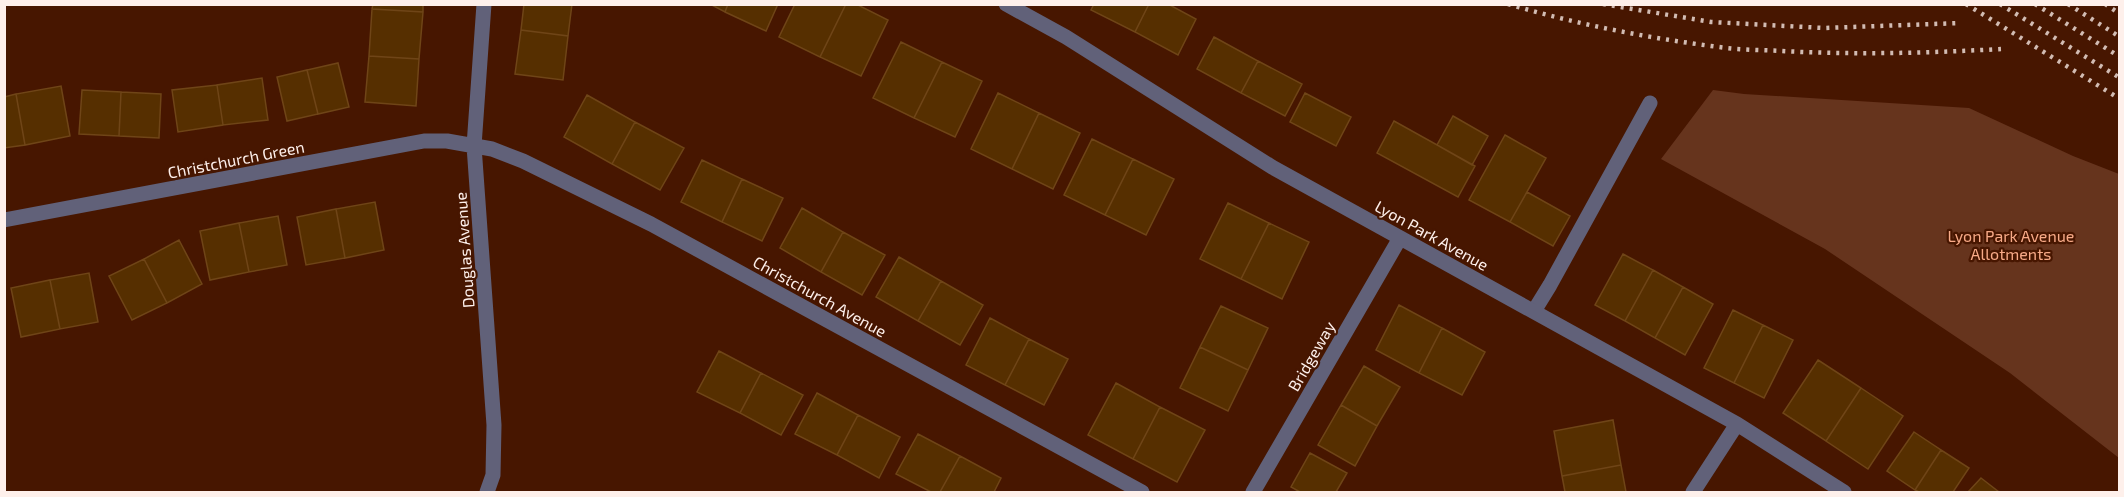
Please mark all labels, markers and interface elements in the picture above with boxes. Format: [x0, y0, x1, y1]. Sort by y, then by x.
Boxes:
street label: Christchurch Green [166, 136, 306, 182]
street label: Douglas Avenue [450, 191, 478, 309]
street label: Lyon Park Avenue [1372, 196, 1492, 274]
park label: Lyon Park Avenue Allotments [1948, 226, 2074, 263]
street label: Christchurch Avenue [750, 251, 890, 341]
street label: Bridgeway [1283, 317, 1339, 394]

